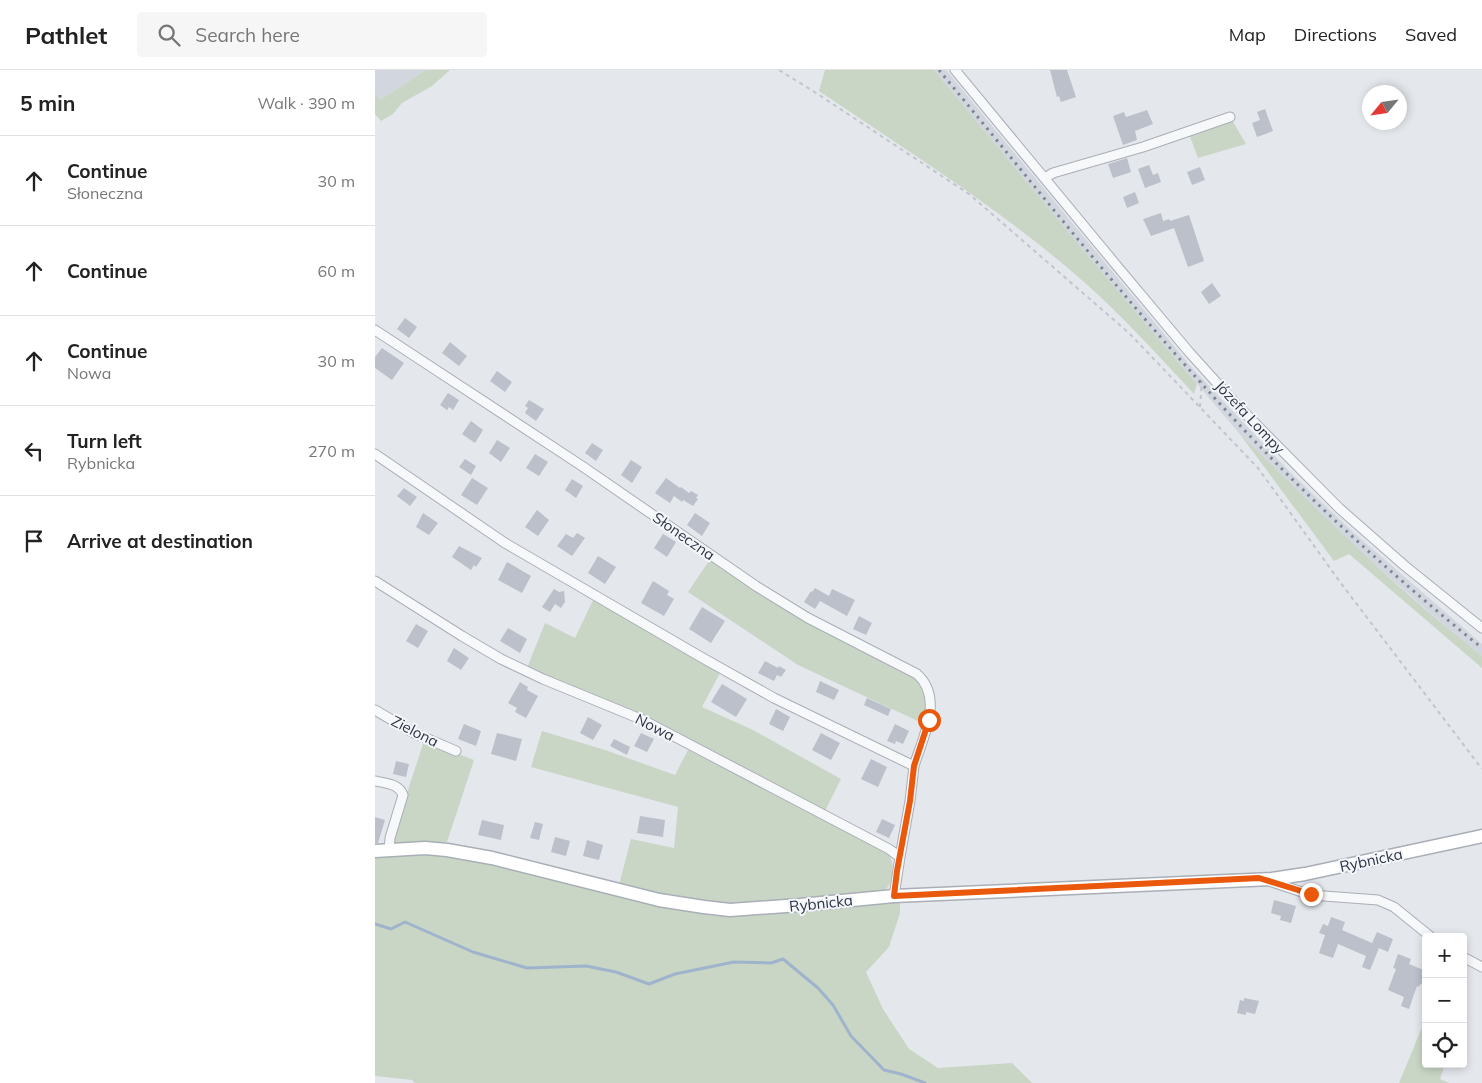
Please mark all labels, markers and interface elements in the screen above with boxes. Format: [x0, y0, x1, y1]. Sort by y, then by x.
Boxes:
search box [137, 12, 487, 57]
text: Pathlet [25, 20, 107, 50]
icon: search [155, 21, 183, 49]
text: Search here [195, 23, 300, 47]
text: Map [1229, 23, 1266, 46]
text: Directions [1294, 23, 1377, 46]
text: Saved [1405, 23, 1457, 46]
north arrow [1362, 85, 1407, 130]
text: 5 min [20, 90, 75, 116]
text: Walk · 390 m [257, 93, 355, 113]
text: Continue [67, 159, 147, 183]
icon: ahead [20, 167, 48, 195]
text: 30 m [318, 171, 355, 191]
text: Słoneczna [67, 183, 143, 203]
icon: ahead [20, 257, 48, 285]
text: Continue [67, 259, 147, 283]
text: 60 m [318, 261, 355, 281]
text: Continue [67, 339, 147, 363]
icon: ahead [20, 347, 48, 375]
text: 30 m [318, 351, 355, 371]
text: Nowa [67, 363, 111, 383]
street label: Józefa Lompy [1211, 376, 1289, 458]
text: Turn left [67, 429, 142, 453]
icon: left [20, 437, 48, 465]
text: 270 m [308, 441, 355, 461]
text: Rybnicka [67, 453, 135, 473]
street label: Słoneczna [649, 508, 719, 564]
icon: arrive [20, 527, 48, 555]
text: Arrive at destination [67, 529, 253, 553]
street label: Nowa [632, 709, 678, 745]
route start [918, 709, 941, 732]
street label: Zielona [388, 711, 442, 751]
street label: Rybnicka [1338, 844, 1404, 876]
route end [1300, 883, 1323, 906]
street label: Rybnicka [788, 890, 854, 916]
map controls [1422, 933, 1467, 1068]
button: + [1422, 933, 1467, 978]
button: − [1422, 978, 1467, 1023]
button: locate [1422, 1023, 1467, 1068]

